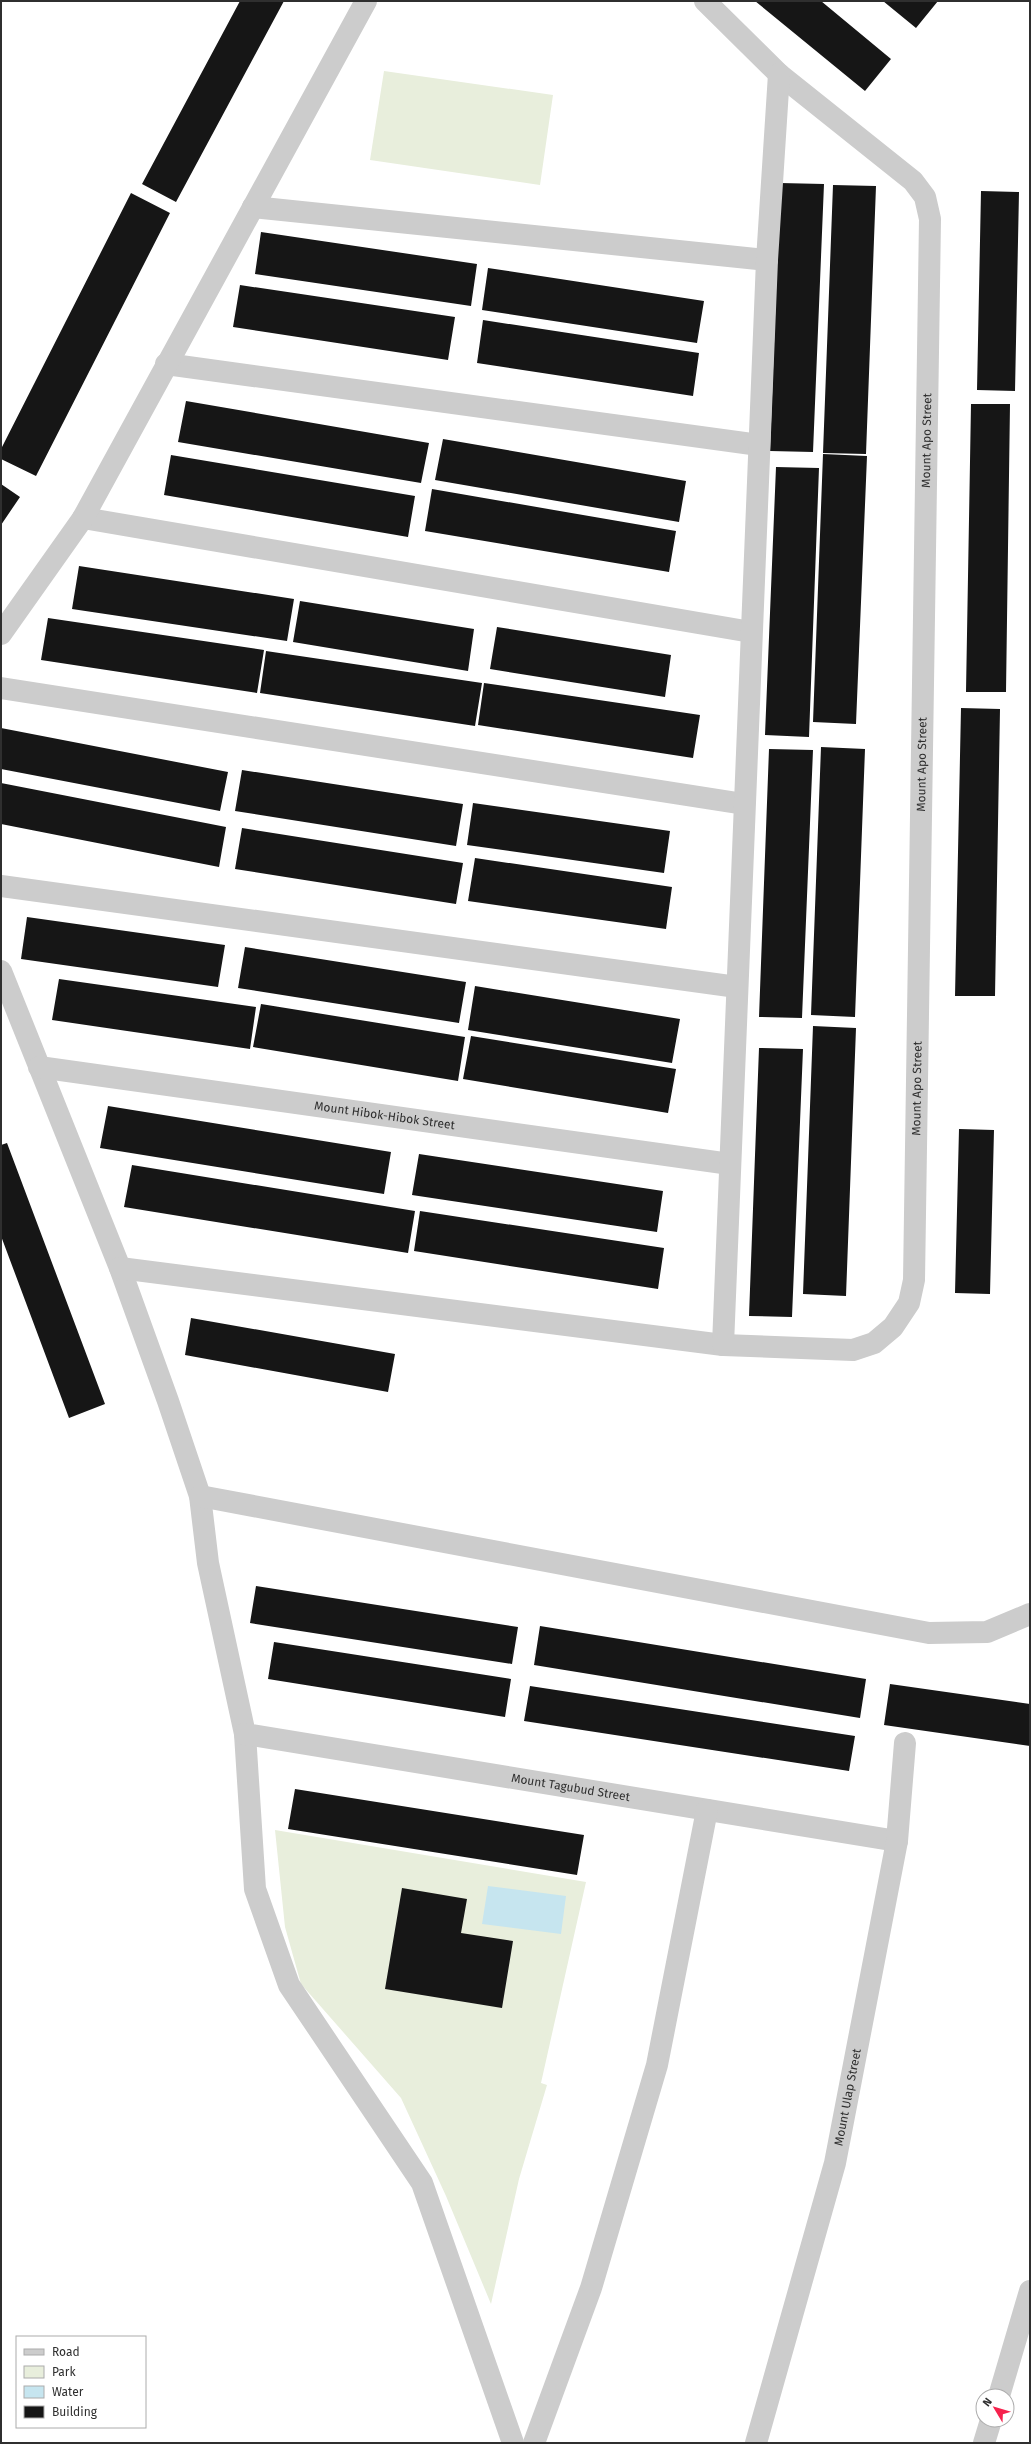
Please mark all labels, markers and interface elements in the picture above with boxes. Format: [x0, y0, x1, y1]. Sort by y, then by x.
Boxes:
street label: Mount Apo Street [919, 392, 934, 488]
street label: Mount Apo Street [914, 716, 929, 812]
street label: Mount Apo Street [909, 1040, 925, 1136]
street label: Mount Hibok-Hibok Street [313, 1099, 456, 1132]
street label: Mount Tagubud Street [510, 1771, 632, 1804]
street label: Mount Ulap Street [831, 2047, 864, 2147]
legend [16, 2336, 146, 2428]
text: Road [52, 2345, 80, 2359]
text: Park [52, 2365, 76, 2379]
text: Water [52, 2385, 84, 2399]
north arrow [975, 2388, 1015, 2428]
text: N [980, 2395, 995, 2409]
text: Building [52, 2405, 98, 2419]

